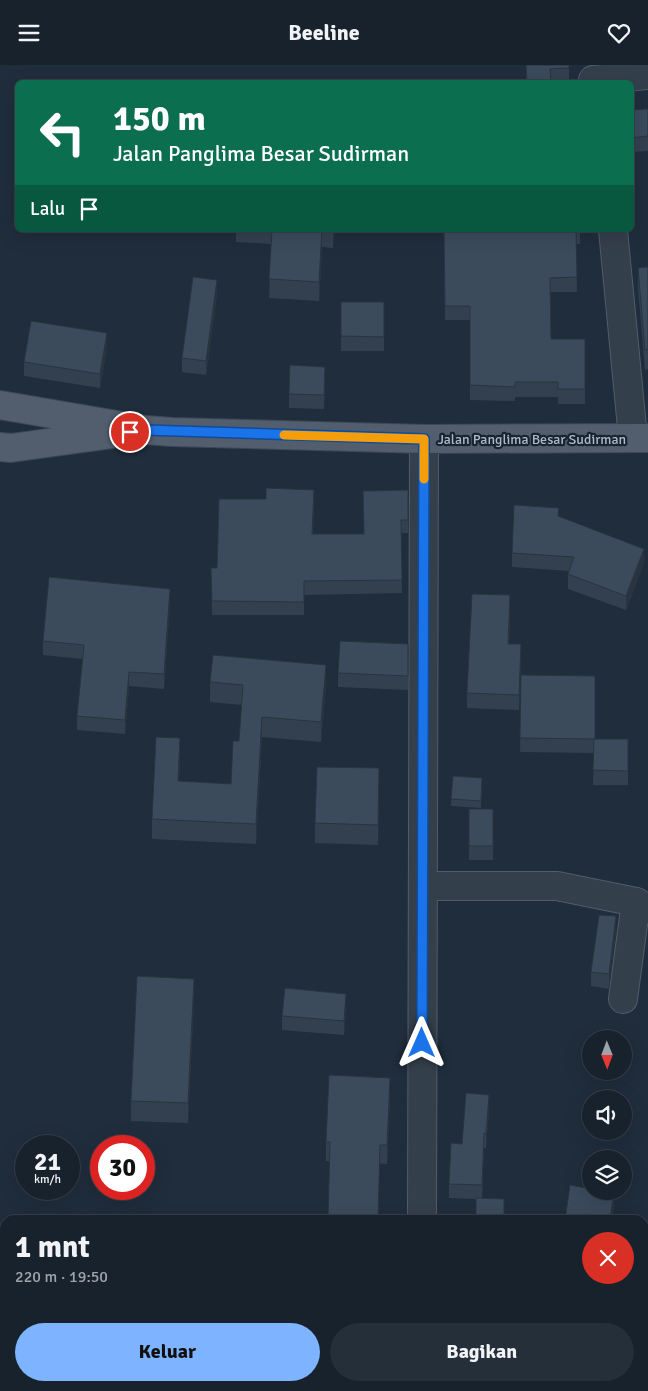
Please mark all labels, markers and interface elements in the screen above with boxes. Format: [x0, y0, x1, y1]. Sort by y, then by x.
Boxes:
icon: menu [15, 19, 43, 47]
text: Beeline [288, 19, 360, 46]
icon: heart [605, 19, 633, 47]
text: 150 m [113, 97, 206, 140]
icon: left [30, 100, 95, 165]
text: Jalan Panglima Besar Sudirman [113, 140, 409, 167]
icon: arrive [75, 195, 103, 223]
text: Lalu [30, 197, 65, 221]
pin [109, 411, 151, 453]
icon: arrive [116, 418, 144, 446]
street label: Jalan Panglima Besar Sudirman [438, 431, 626, 448]
position arrow [395, 1016, 447, 1068]
north arrow [582, 1030, 632, 1080]
map controls [582, 1030, 632, 1200]
button: sound [582, 1090, 632, 1140]
speed limit sign: 30 [90, 1135, 155, 1200]
text: 21 [34, 1146, 61, 1177]
button: layers [582, 1150, 632, 1200]
text: km/h [34, 1172, 61, 1187]
text: 1 mnt [15, 1229, 90, 1266]
button: close [582, 1232, 634, 1284]
text: 220 m · 19:50 [15, 1267, 108, 1287]
button: Keluar [15, 1323, 320, 1381]
button: Bagikan [330, 1323, 634, 1381]

